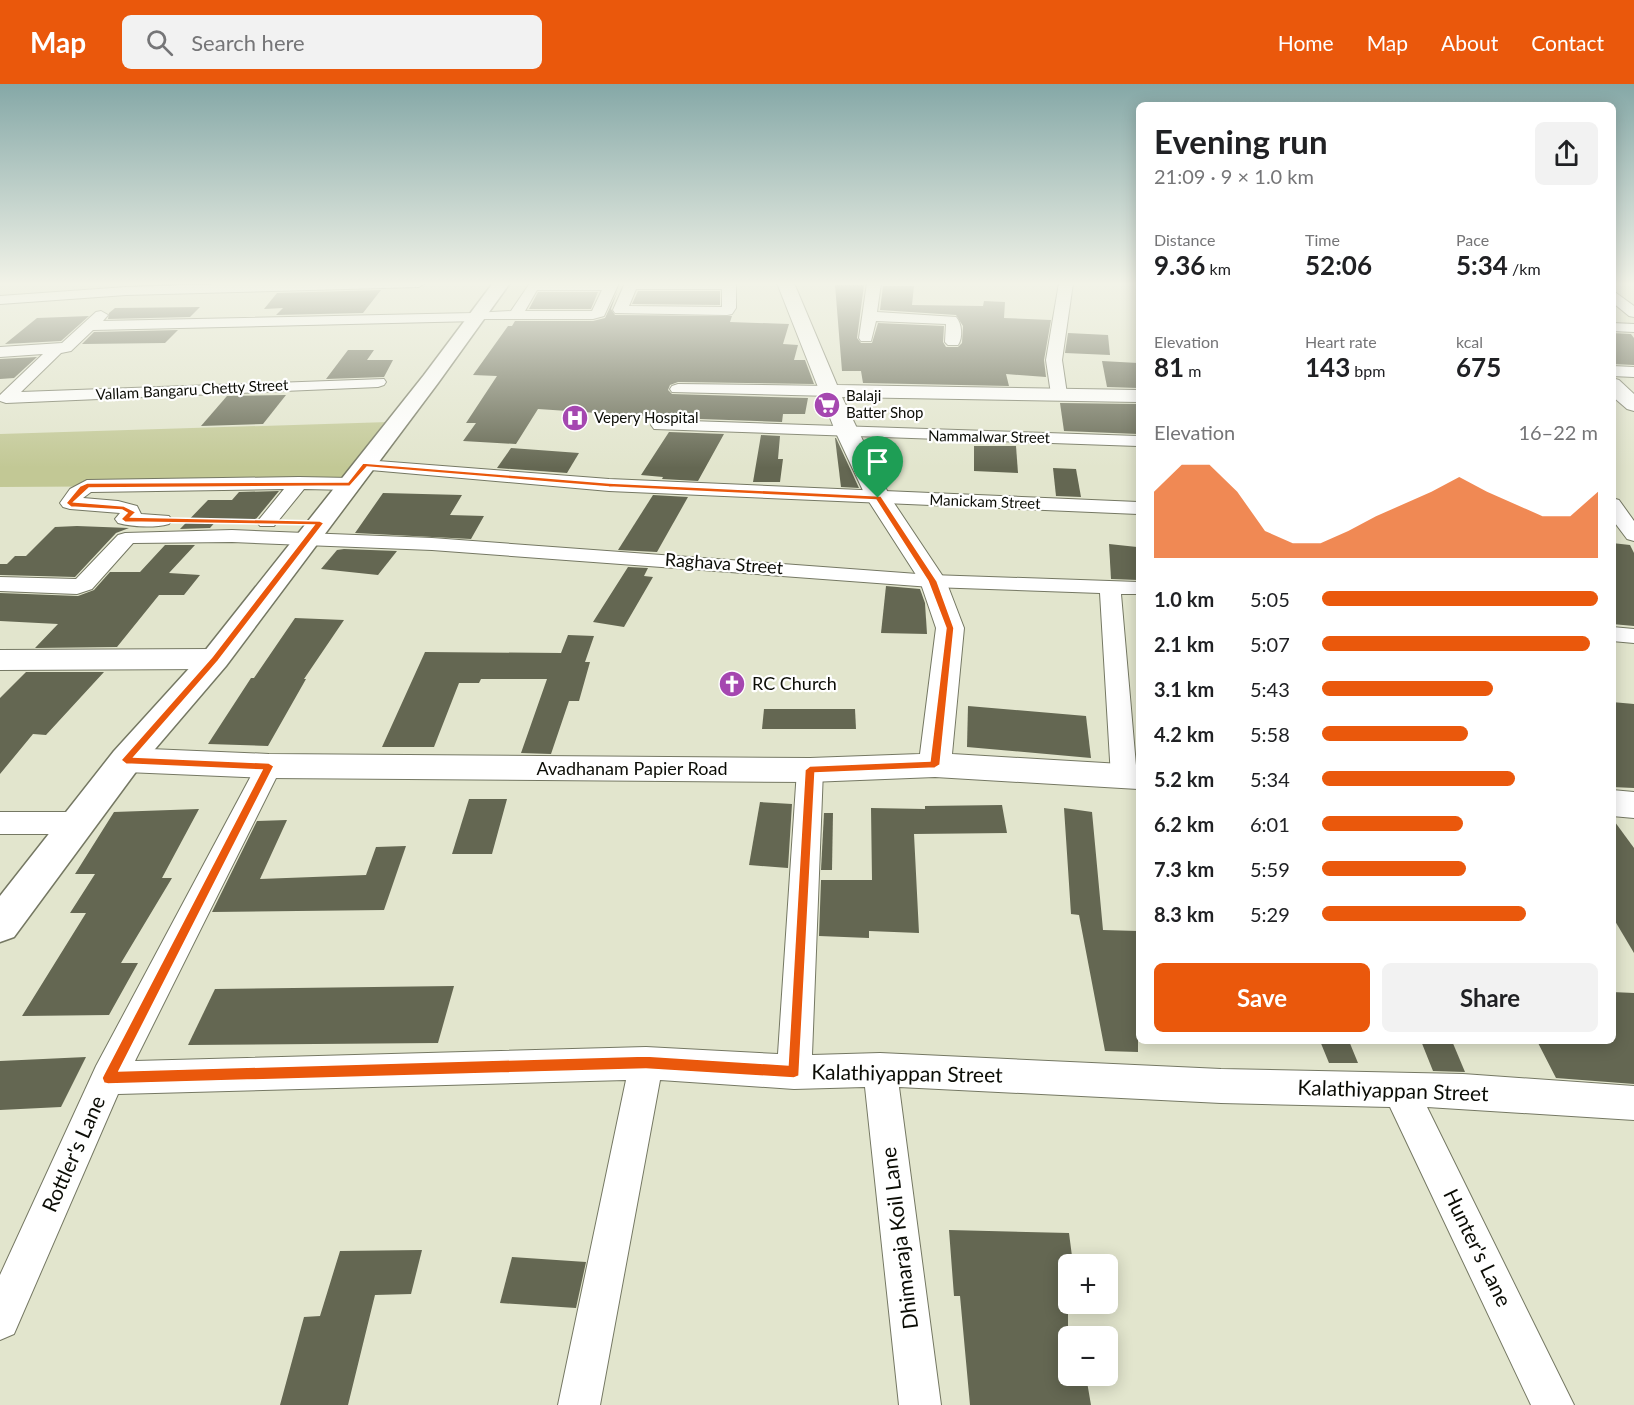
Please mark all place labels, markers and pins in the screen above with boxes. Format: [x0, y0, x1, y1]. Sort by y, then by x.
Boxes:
place label: Balaji Batter Shop [846, 386, 923, 421]
supermarket icon: Balaji Batter Shop [812, 390, 842, 420]
hospital icon: Vepery Hospital [560, 403, 590, 433]
place label: Vepery Hospital [594, 408, 699, 426]
pin [852, 436, 903, 498]
church icon: RC Church [717, 669, 747, 699]
place label: RC Church [752, 672, 837, 694]

